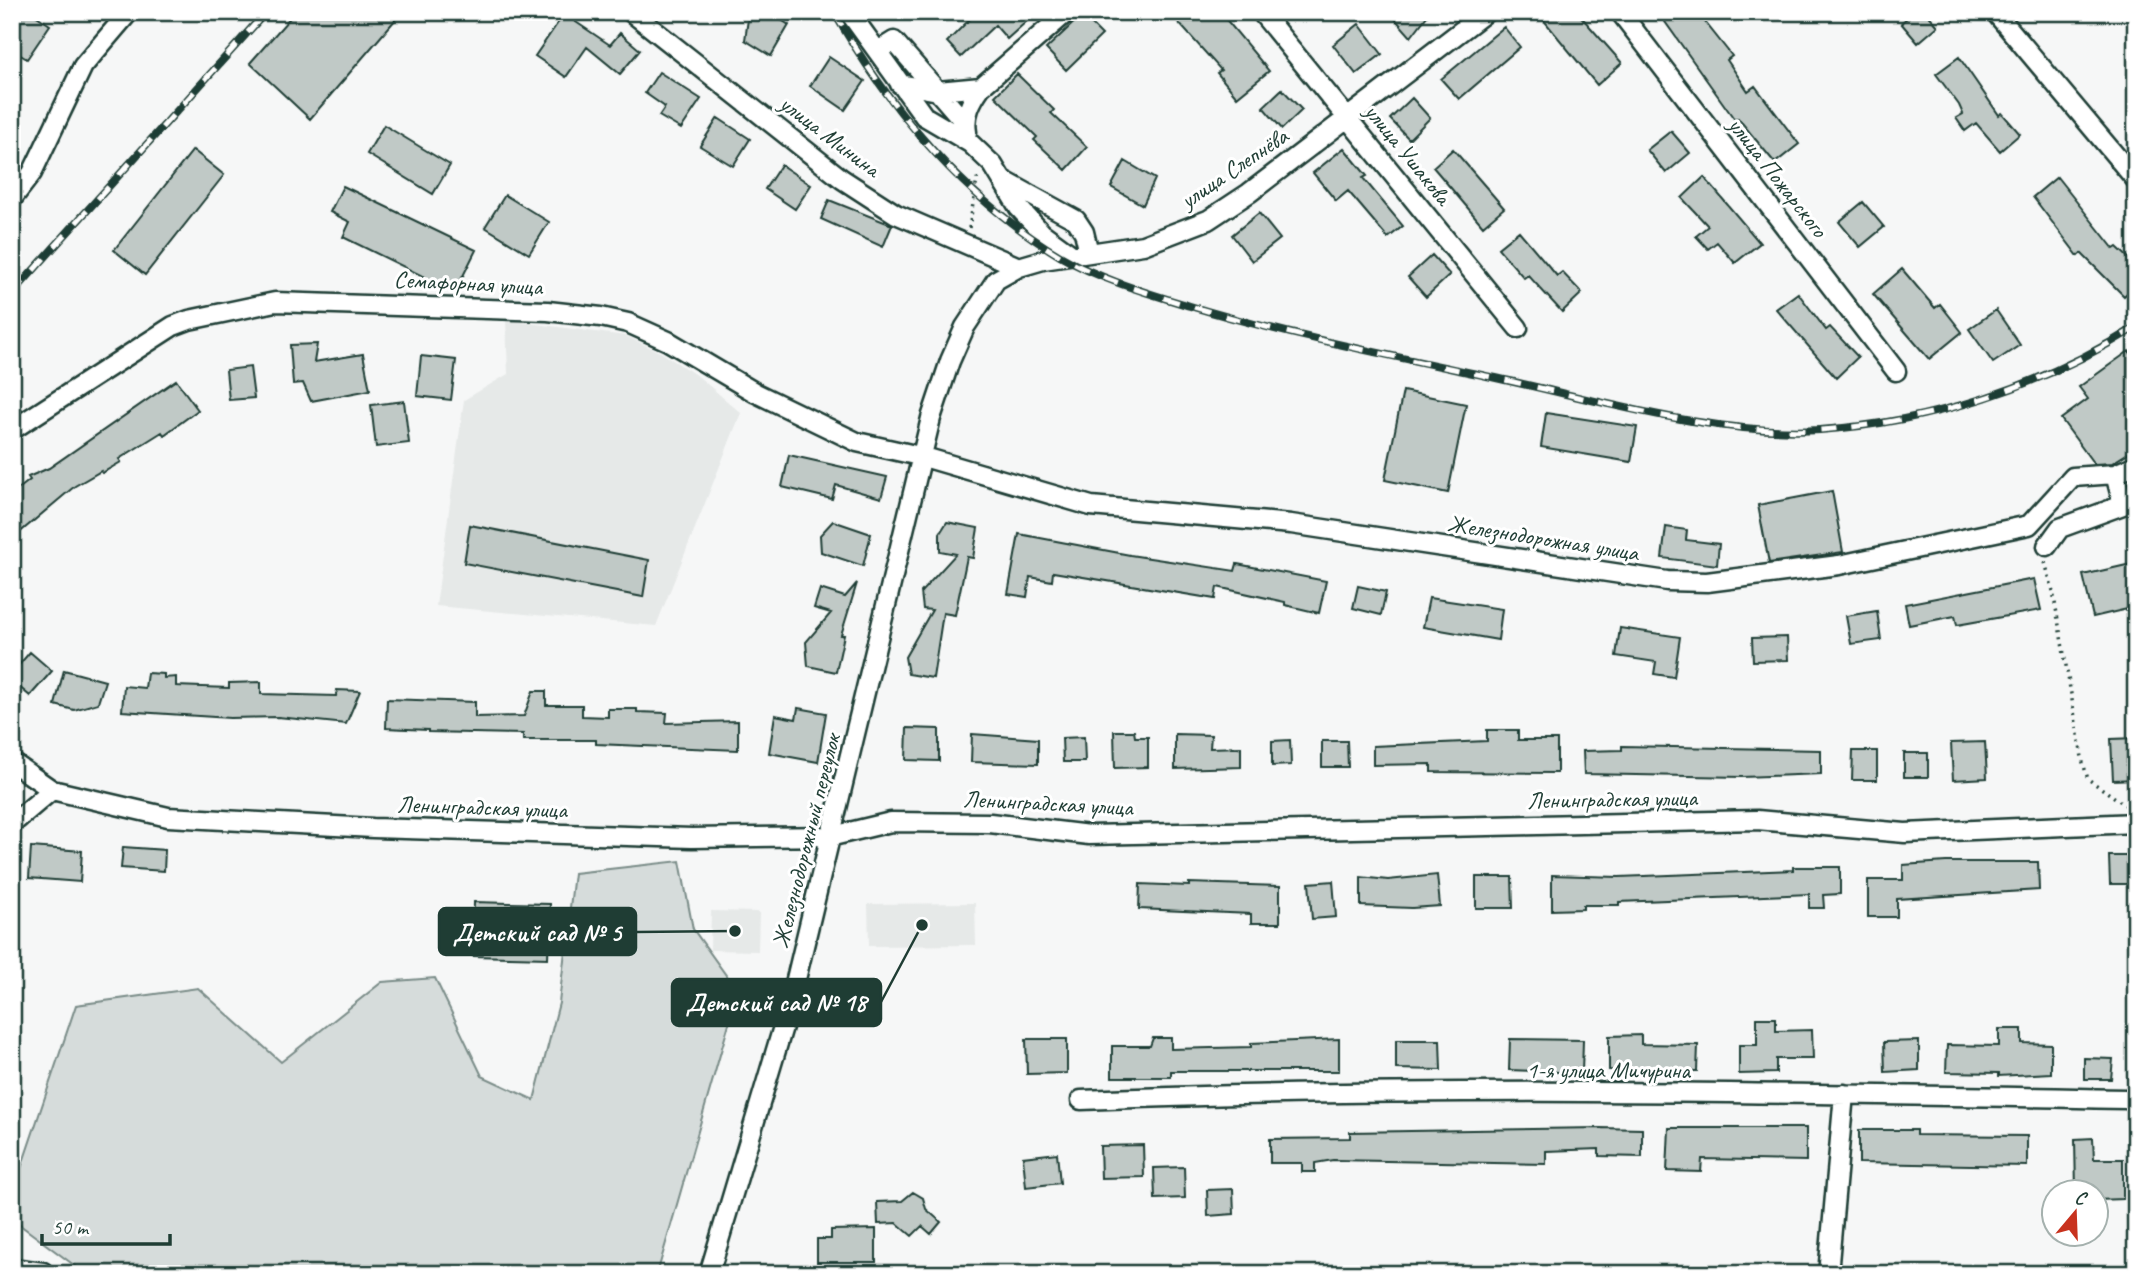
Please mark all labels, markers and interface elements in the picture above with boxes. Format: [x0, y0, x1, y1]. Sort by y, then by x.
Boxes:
street label: улица Минина [772, 87, 888, 185]
street label: улица Ушакова [1357, 96, 1459, 212]
street label: улица Пожарского [1720, 109, 1835, 244]
street label: улица Слепнёва [1173, 120, 1295, 216]
street label: Семафорная улица [393, 264, 544, 302]
street label: Железнодорожная улица [1445, 508, 1642, 568]
street label: Железнодорожный переулок [765, 729, 848, 951]
street label: Ленинградская улица [1527, 782, 1699, 815]
street label: Ленинградская улица [962, 784, 1135, 822]
street label: Ленинградская улица [397, 789, 569, 825]
callout: Детский сад № 5 [439, 908, 636, 955]
text: Детский сад № 5 [453, 916, 624, 949]
callout: Детский сад № 18 [672, 979, 881, 1026]
text: Детский сад № 18 [686, 986, 870, 1019]
street label: 1-я улица Мичурина [1526, 1055, 1691, 1085]
north arrow [2039, 1178, 2110, 1248]
text: С [2072, 1185, 2091, 1212]
scale bar [42, 1202, 170, 1246]
text: 50 m [52, 1214, 90, 1240]

